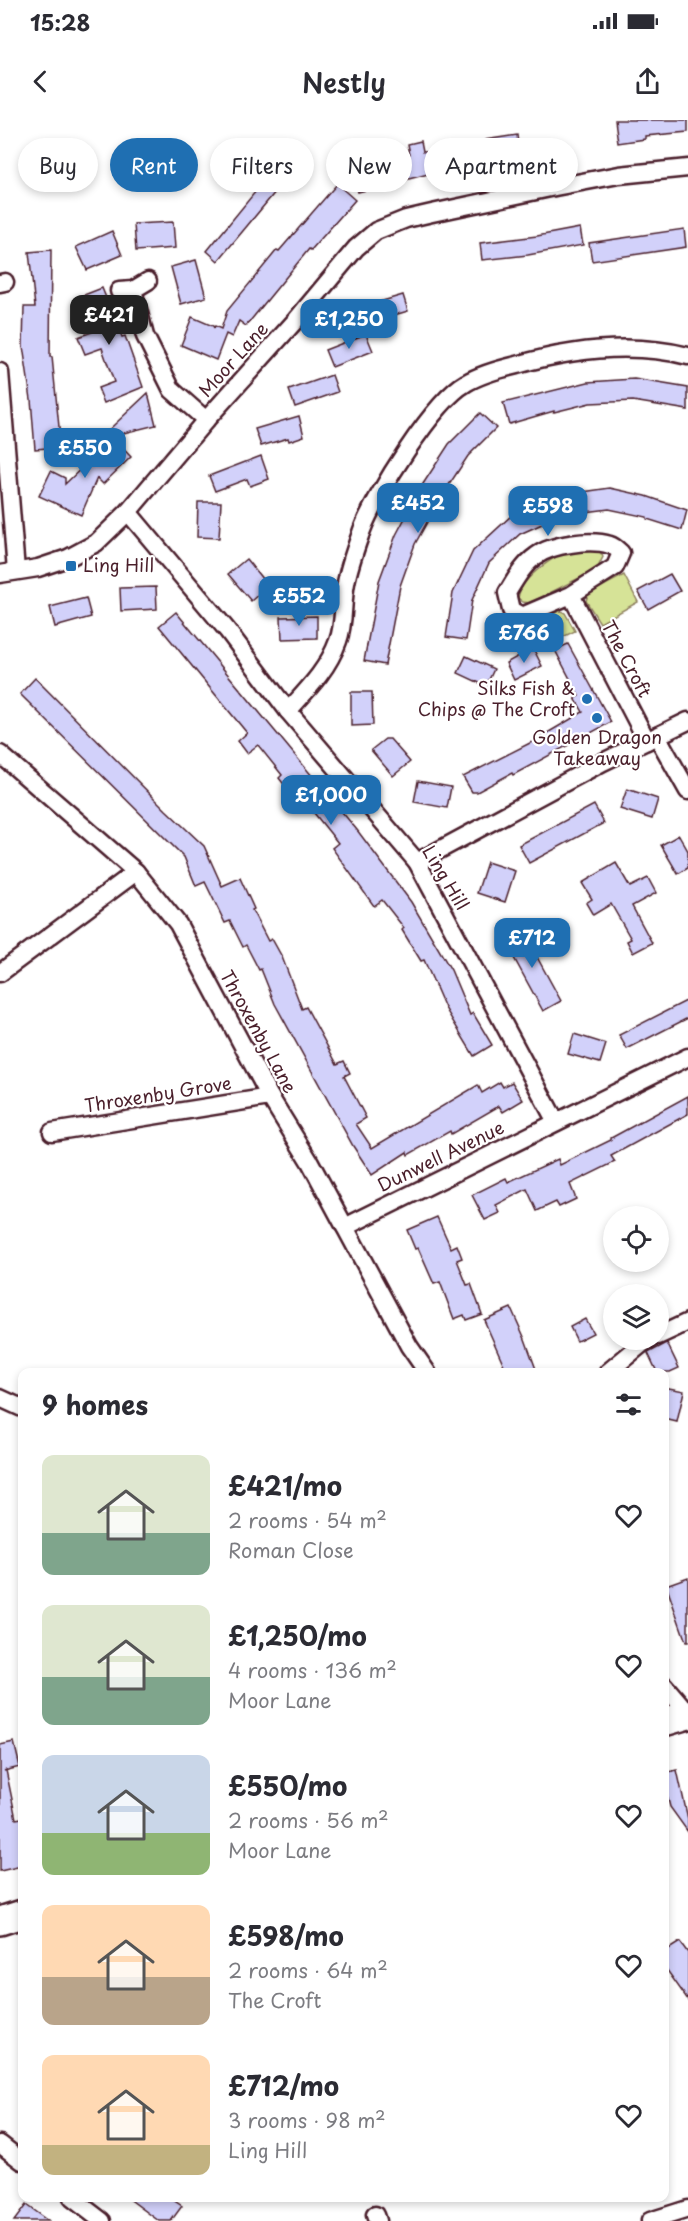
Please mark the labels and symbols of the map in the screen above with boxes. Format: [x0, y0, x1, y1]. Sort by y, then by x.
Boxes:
pin: £421 [73, 295, 145, 346]
pin: £1,250 [300, 299, 398, 350]
street label: Moor Lane [192, 315, 274, 403]
pin: £550 [49, 428, 121, 479]
pin: £452 [382, 483, 454, 534]
pin: £598 [512, 486, 584, 537]
place label: Ling Hill [83, 551, 154, 578]
marker: Ling Hill [64, 559, 78, 573]
pin: £552 [263, 576, 335, 627]
pin: £766 [488, 613, 560, 664]
street label: The Croft [596, 615, 659, 702]
place label: Silks Fish & Chips @ The Croft [418, 674, 575, 722]
marker: Silks Fish & Chips @ The Croft [580, 692, 594, 706]
marker: Golden Dragon Takeaway [590, 711, 604, 725]
place label: Golden Dragon Takeaway [532, 723, 662, 771]
pin: £1,000 [282, 775, 380, 826]
street label: Ling Hill [416, 840, 476, 915]
pin: £712 [496, 918, 568, 969]
street label: Throxenby Lane [214, 965, 304, 1098]
street label: Throxenby Grove [82, 1069, 233, 1118]
street label: Dunwell Avenue [372, 1113, 508, 1198]

